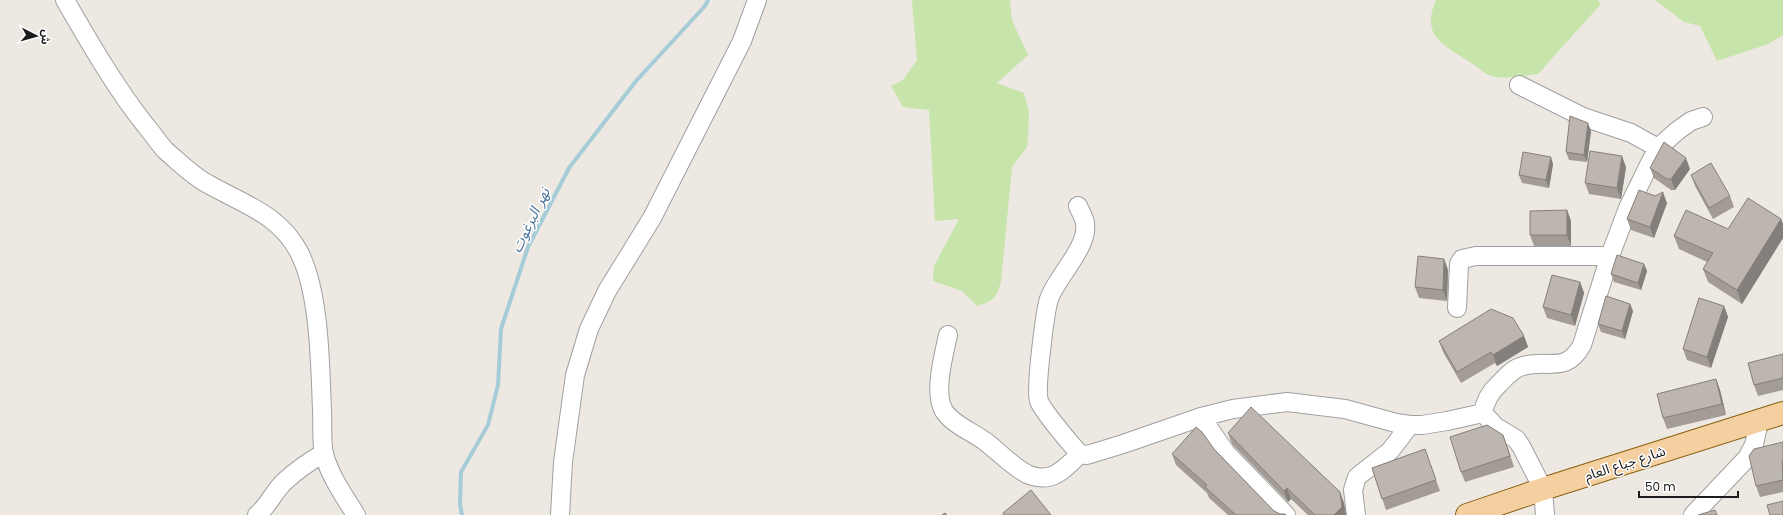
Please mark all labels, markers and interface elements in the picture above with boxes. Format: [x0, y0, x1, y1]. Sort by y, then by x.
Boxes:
north arrow [16, 16, 56, 56]
text: ش [37, 29, 55, 45]
water label: نهر البرغوت [505, 182, 555, 256]
street label: شارع جباع العام [1582, 440, 1668, 486]
scale bar [1639, 473, 1738, 499]
text: 50 m [1645, 478, 1676, 495]

